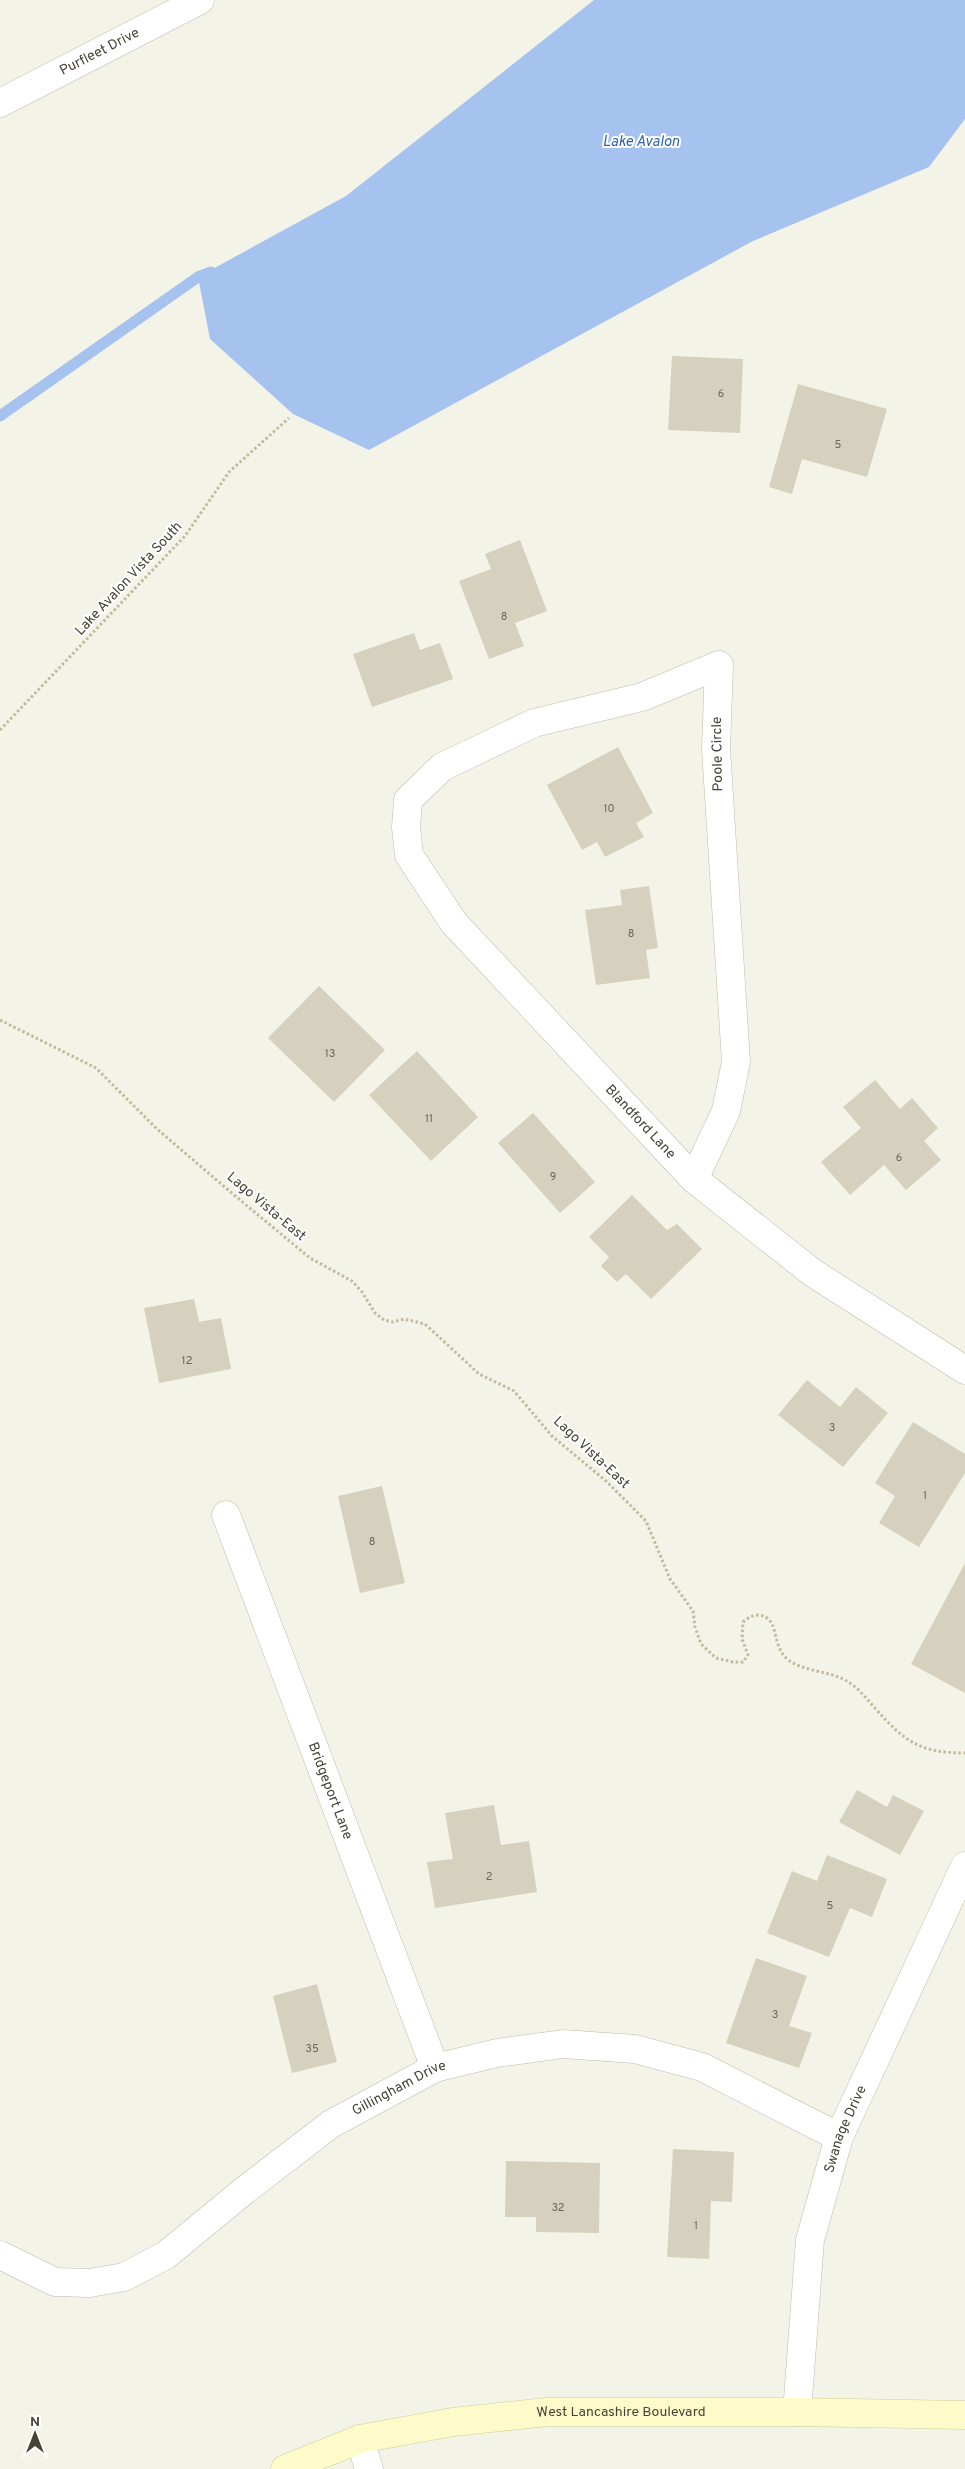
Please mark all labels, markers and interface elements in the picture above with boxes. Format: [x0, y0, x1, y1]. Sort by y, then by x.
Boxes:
street label: Purfleet Drive [57, 24, 142, 79]
water label: Lake Avalon [602, 133, 680, 152]
house number: 6 [718, 387, 724, 401]
house number: 5 [835, 438, 842, 452]
street label: Lake Avalon Vista South [72, 519, 186, 639]
house number: 8 [501, 610, 507, 624]
street label: Poole Circle [709, 716, 727, 792]
house number: 10 [603, 802, 615, 816]
house number: 8 [628, 927, 634, 941]
house number: 13 [325, 1047, 335, 1061]
street label: Blandford Lane [601, 1081, 679, 1163]
house number: 11 [425, 1112, 433, 1126]
house number: 6 [896, 1151, 902, 1165]
street label: Lago Vista-East [223, 1169, 309, 1245]
house number: 9 [550, 1170, 556, 1184]
house number: 12 [182, 1354, 192, 1368]
street label: Lago Vista-East [549, 1413, 633, 1493]
house number: 3 [829, 1421, 835, 1435]
house number: 1 [923, 1489, 927, 1503]
house number: 8 [369, 1535, 375, 1549]
street label: Bridgeport Lane [304, 1740, 356, 1842]
house number: 2 [486, 1870, 492, 1884]
house number: 5 [827, 1899, 834, 1913]
house number: 3 [772, 2008, 778, 2022]
house number: 35 [305, 2042, 319, 2056]
street label: Gillingham Drive [349, 2057, 448, 2120]
street label: Swanage Drive [821, 2083, 870, 2175]
house number: 32 [551, 2201, 565, 2215]
house number: 1 [694, 2219, 698, 2233]
street label: West Lancashire Boulevard [536, 2403, 706, 2422]
north arrow [10, 2409, 60, 2459]
text: N [30, 2414, 40, 2431]

